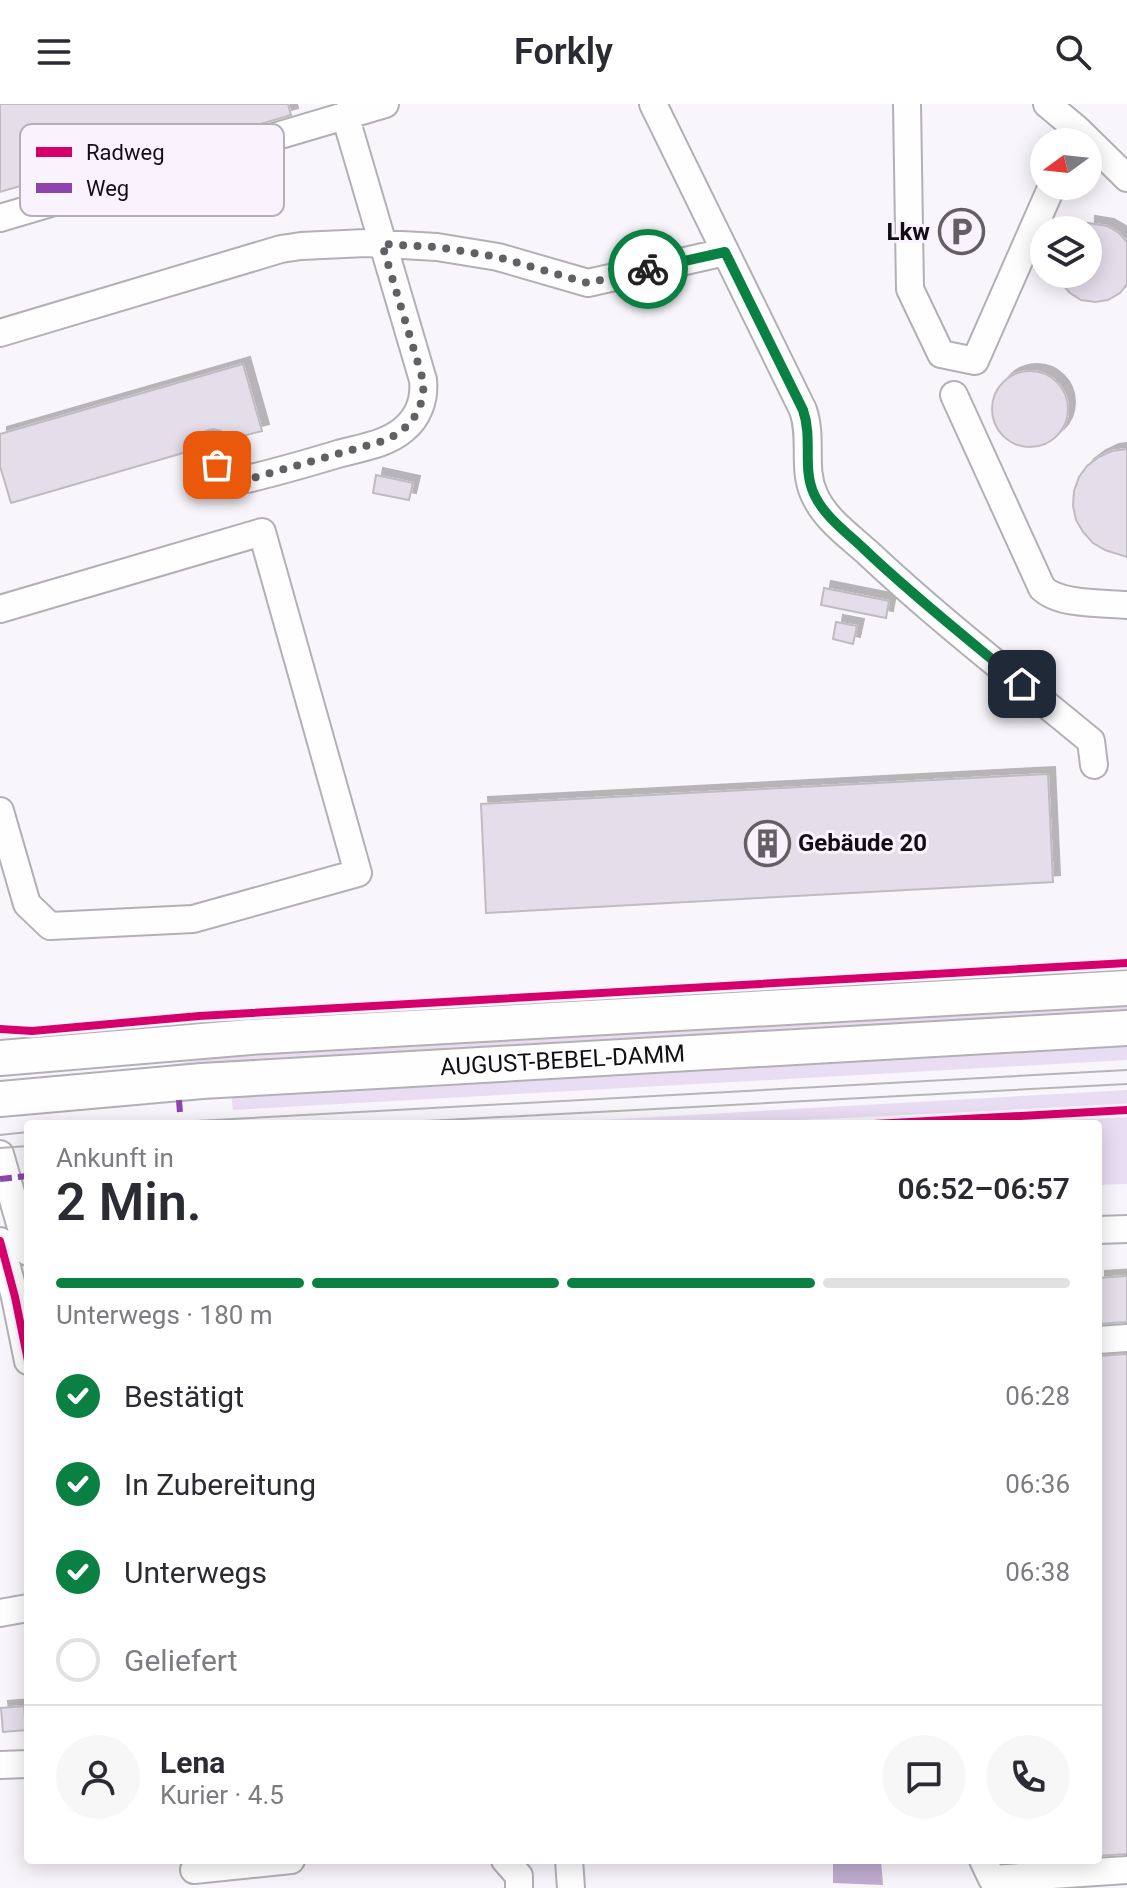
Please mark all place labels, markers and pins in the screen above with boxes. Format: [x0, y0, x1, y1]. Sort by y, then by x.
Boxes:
parking icon: Lkw [937, 208, 985, 256]
place label: Lkw [887, 218, 930, 246]
pin [183, 431, 251, 499]
pin [988, 650, 1056, 718]
building icon: Gebäude 20 [743, 819, 791, 867]
place label: Gebäude 20 [798, 829, 927, 857]

